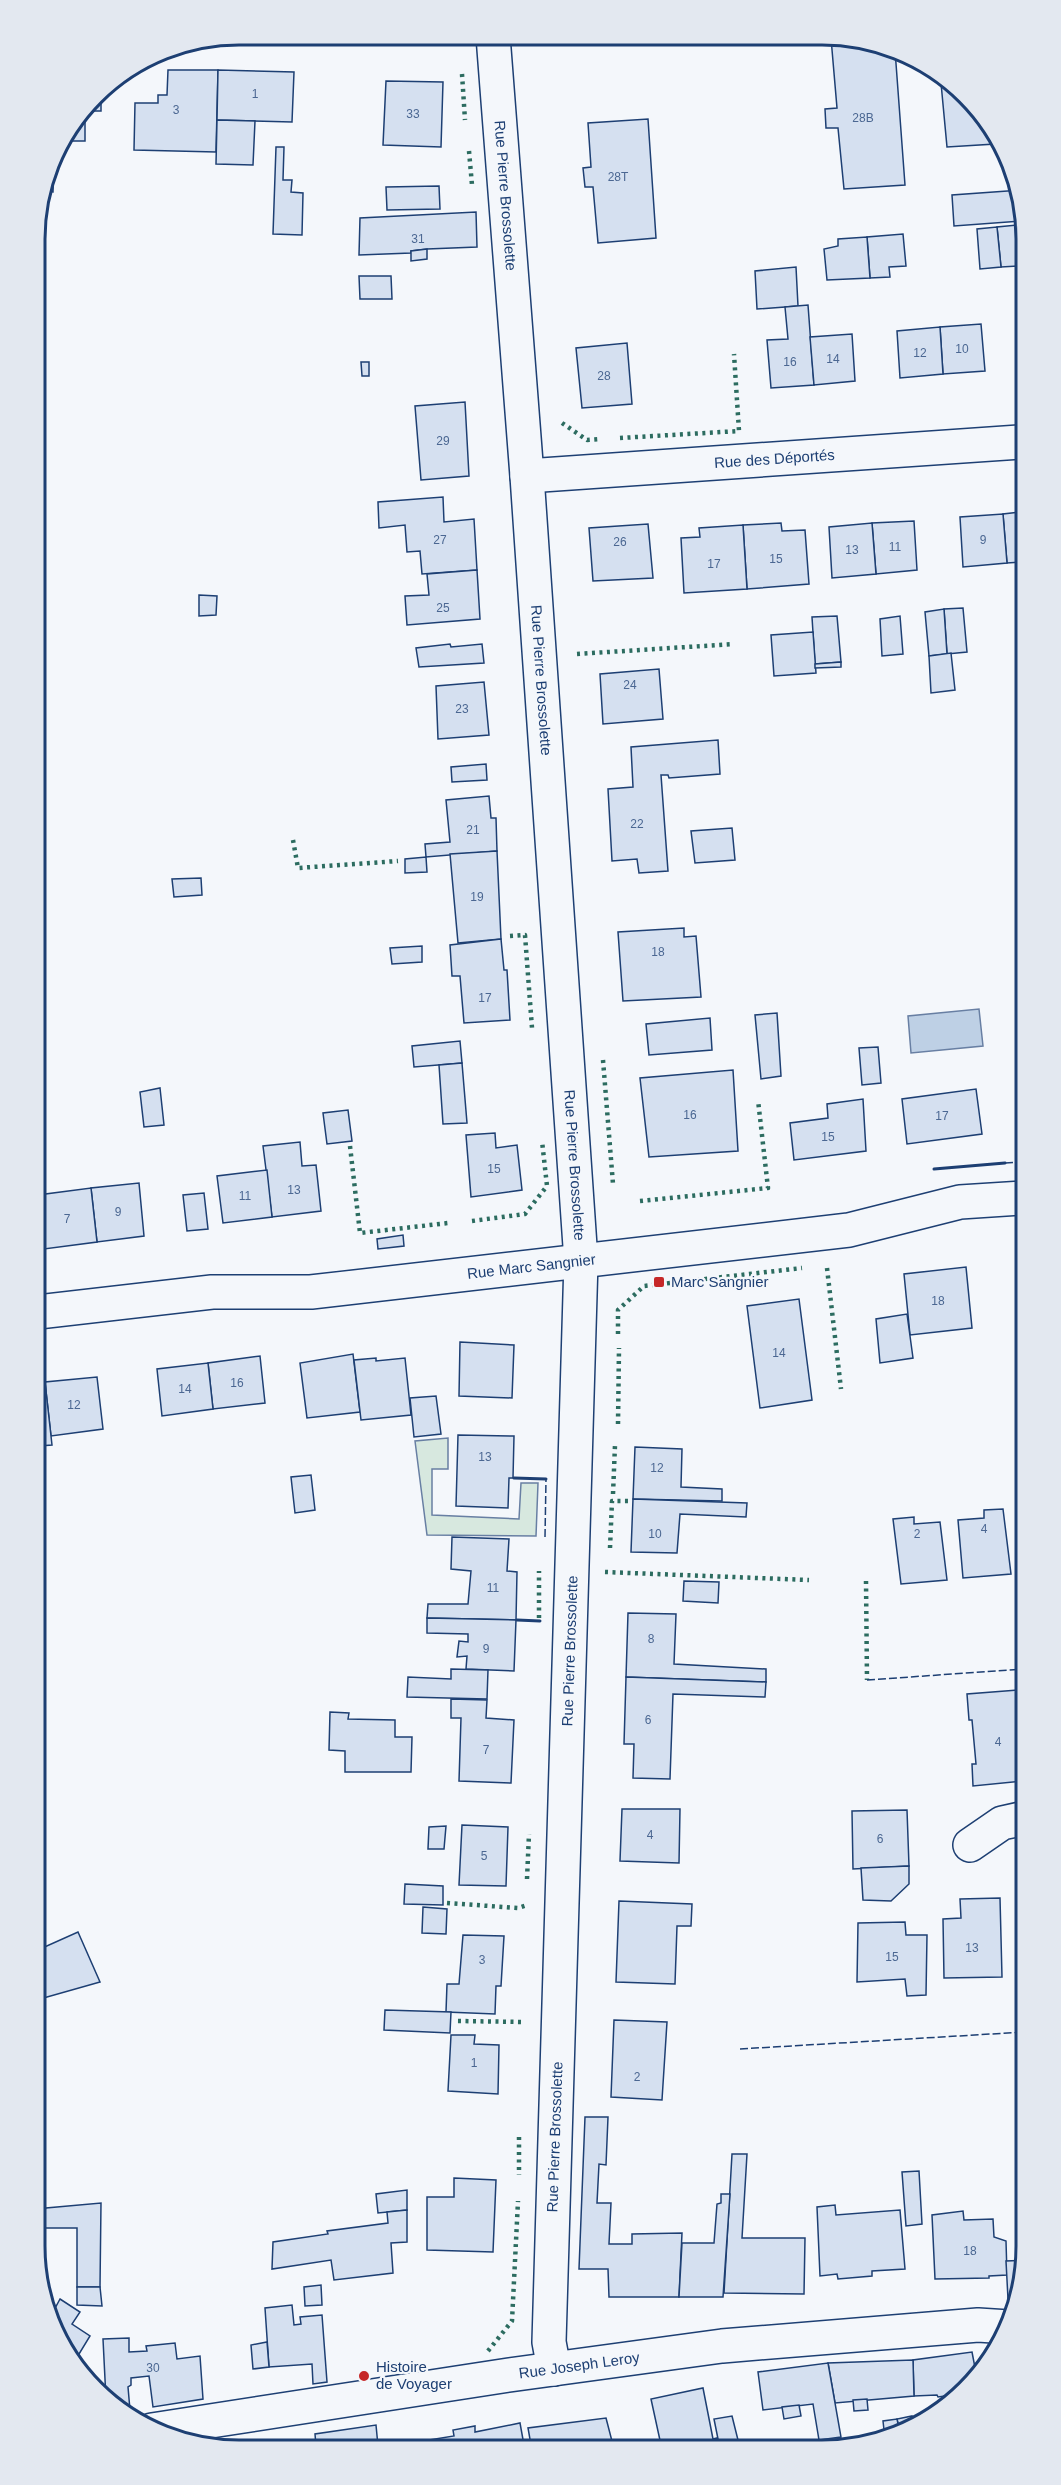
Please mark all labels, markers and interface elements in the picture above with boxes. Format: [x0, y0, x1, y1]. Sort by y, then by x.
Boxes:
house number: 1 [252, 87, 259, 101]
house number: 3 [173, 103, 180, 117]
house number: 33 [406, 107, 420, 121]
house number: 28B [852, 111, 874, 125]
street label: Rue Pierre Brossolette [492, 120, 520, 271]
house number: 28T [608, 170, 629, 184]
house number: 31 [411, 232, 425, 246]
house number: 10 [955, 342, 969, 356]
house number: 12 [913, 346, 927, 360]
house number: 14 [826, 352, 840, 366]
house number: 16 [783, 355, 797, 369]
house number: 28 [597, 369, 611, 383]
house number: 29 [436, 434, 450, 448]
street label: Rue des Déportés [713, 446, 835, 471]
house number: 27 [433, 533, 447, 547]
house number: 9 [980, 533, 987, 547]
house number: 26 [613, 535, 627, 549]
house number: 11 [889, 540, 902, 554]
house number: 13 [845, 543, 859, 557]
house number: 15 [769, 552, 783, 566]
house number: 17 [707, 557, 721, 571]
house number: 25 [436, 601, 450, 615]
street label: Rue Pierre Brossolette [528, 604, 555, 756]
house number: 24 [623, 678, 637, 692]
house number: 23 [455, 702, 469, 716]
house number: 22 [630, 817, 644, 831]
house number: 21 [466, 823, 480, 837]
house number: 19 [470, 890, 484, 904]
house number: 18 [651, 945, 665, 959]
house number: 17 [478, 991, 492, 1005]
street label: Rue Pierre Brossolette [561, 1089, 589, 1241]
house number: 16 [683, 1108, 697, 1122]
house number: 17 [935, 1109, 949, 1123]
house number: 15 [821, 1130, 835, 1144]
house number: 15 [487, 1162, 501, 1176]
house number: 13 [287, 1183, 301, 1197]
house number: 11 [239, 1189, 252, 1203]
house number: 9 [115, 1205, 122, 1219]
house number: 7 [64, 1212, 71, 1226]
street label: Rue Marc Sangnier [466, 1250, 597, 1282]
place label: Marc Sangnier [671, 1273, 769, 1290]
marker: Marc Sangnier [652, 1275, 666, 1289]
house number: 18 [931, 1294, 945, 1308]
house number: 14 [772, 1346, 786, 1360]
house number: 16 [230, 1376, 244, 1390]
house number: 14 [178, 1382, 192, 1396]
house number: 12 [67, 1398, 81, 1412]
house number: 13 [478, 1450, 492, 1464]
house number: 12 [650, 1461, 664, 1475]
house number: 4 [981, 1522, 988, 1536]
house number: 10 [648, 1527, 662, 1541]
house number: 2 [914, 1527, 921, 1541]
street label: Rue Pierre Brossolette [558, 1575, 581, 1727]
house number: 11 [487, 1581, 500, 1595]
house number: 8 [648, 1632, 655, 1646]
house number: 9 [483, 1642, 490, 1656]
house number: 6 [645, 1713, 652, 1727]
house number: 4 [995, 1735, 1002, 1749]
house number: 7 [483, 1743, 490, 1757]
house number: 4 [647, 1828, 654, 1842]
house number: 6 [877, 1832, 884, 1846]
house number: 5 [481, 1849, 488, 1863]
house number: 13 [965, 1941, 979, 1955]
house number: 15 [885, 1950, 899, 1964]
house number: 3 [479, 1953, 486, 1967]
house number: 1 [471, 2056, 478, 2070]
street label: Rue Pierre Brossolette [543, 2061, 566, 2213]
house number: 2 [634, 2070, 641, 2084]
house number: 18 [963, 2244, 977, 2258]
street label: Rue Joseph Leroy [518, 2348, 641, 2382]
place label: Histoire de Voyager [376, 2358, 452, 2392]
house number: 30 [146, 2361, 160, 2375]
marker: Histoire de Voyager [357, 2369, 371, 2383]

